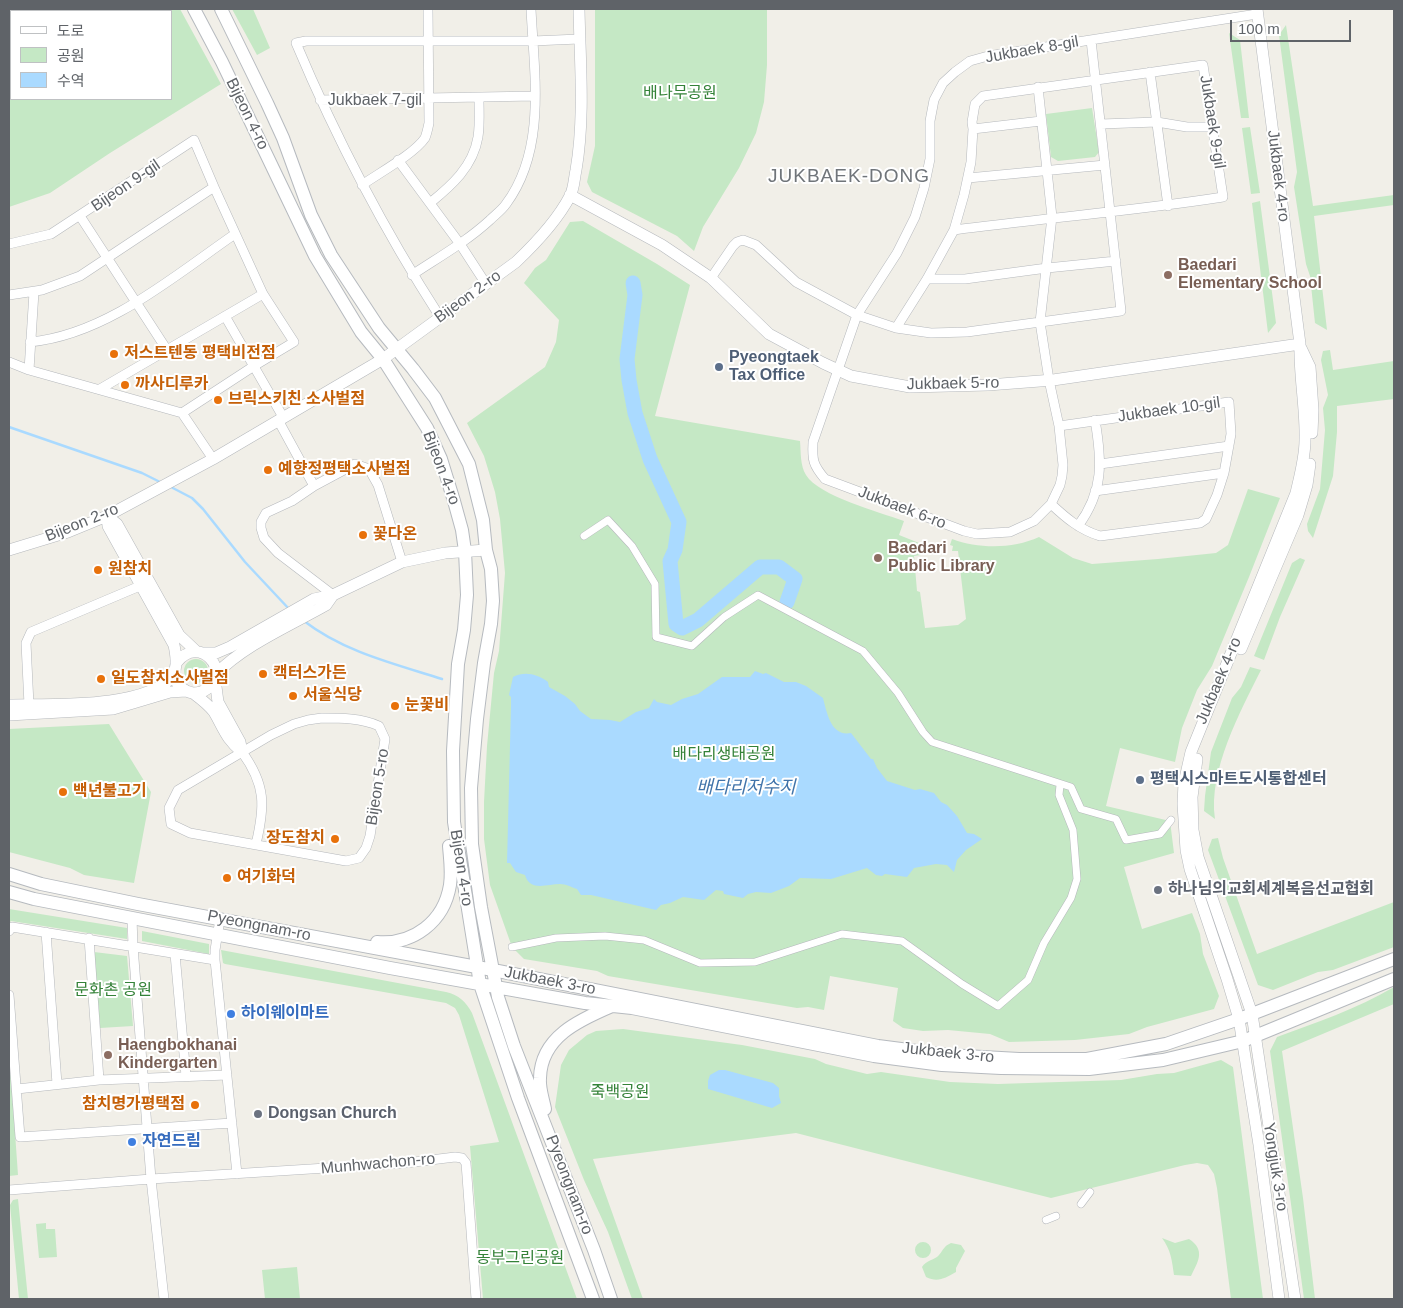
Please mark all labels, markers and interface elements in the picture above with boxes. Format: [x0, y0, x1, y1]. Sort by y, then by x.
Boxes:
legend [10, 10, 172, 100]
scale bar [1233, 10, 1354, 42]
text: 100 m [1238, 20, 1280, 37]
text: 도로 [57, 22, 85, 39]
street label: Jukbaek 8-gil [984, 32, 1080, 68]
text: 공원 [57, 47, 85, 64]
text: 수역 [57, 72, 85, 89]
street label: Jukbaek 9-gil [1195, 74, 1229, 170]
street label: Bijeon 4-ro [221, 75, 273, 153]
park label: 배나무공원 [643, 84, 717, 104]
street label: Jukbaek 7-gil [328, 91, 422, 111]
street label: Jukbaek 4-ro [1263, 129, 1293, 223]
street label: Bijeon 9-gil [88, 156, 164, 216]
district label: JUKBAEK-DONG [767, 166, 931, 188]
place label: Baedari Elementary School [1178, 256, 1322, 294]
street label: Bijeon 2-ro [431, 266, 505, 328]
marker: Baedari Elementary School [1162, 269, 1174, 281]
place label: 저스트텐동 평택비전점 [124, 344, 276, 364]
marker: 저스트텐동 평택비전점 [108, 348, 120, 360]
place label: Pyeongtaek Tax Office [729, 348, 819, 386]
marker: Pyeongtaek Tax Office [713, 361, 725, 373]
street label: Jukbaek 5-ro [907, 374, 999, 394]
place label: 까사디루카 [135, 375, 209, 395]
marker: 까사디루카 [119, 379, 131, 391]
place label: 브릭스키친 소사벌점 [228, 390, 365, 410]
street label: Jukbaek 10-gil [1117, 393, 1221, 427]
marker: 브릭스키친 소사벌점 [212, 394, 224, 406]
street label: Bijeon 4-ro [418, 428, 464, 508]
place label: 예향정평택소사벌점 [278, 460, 410, 480]
marker: 예향정평택소사벌점 [262, 464, 274, 476]
street label: Jukbaek 6-ro [855, 482, 949, 534]
street label: Bijeon 2-ro [43, 500, 121, 546]
place label: 꽃다온 [373, 525, 417, 545]
marker: 꽃다온 [357, 529, 369, 541]
place label: Baedari Public Library [888, 539, 995, 577]
marker: Baedari Public Library [872, 552, 884, 564]
place label: 원참치 [108, 560, 152, 580]
marker: 원참치 [92, 564, 104, 576]
street label: Jukbaek 4-ro [1192, 635, 1246, 727]
place label: 캑터스가든 [273, 664, 347, 684]
marker: 캑터스가든 [257, 668, 269, 680]
place label: 일도참치소사벌점 [111, 669, 229, 689]
marker: 일도참치소사벌점 [95, 673, 107, 685]
place label: 서울식당 [303, 686, 362, 706]
marker: 서울식당 [287, 690, 299, 702]
place label: 눈꽃비 [405, 696, 449, 716]
marker: 눈꽃비 [389, 700, 401, 712]
park label: 배다리생태공원 [672, 745, 776, 765]
street label: Bijeon 5-ro [362, 747, 394, 827]
place label: 평택시스마트도시통합센터 [1150, 770, 1327, 790]
marker: 평택시스마트도시통합센터 [1134, 774, 1146, 786]
water label: 배다리저수지 [696, 777, 796, 799]
place label: 백년불고기 [73, 782, 147, 802]
marker: 백년불고기 [57, 786, 69, 798]
street label: Bijeon 4-ro [445, 828, 477, 908]
place label: 장도참치 [266, 829, 325, 849]
marker: 장도참치 [329, 833, 341, 845]
place label: 여기화덕 [237, 868, 296, 888]
marker: 여기화덕 [221, 872, 233, 884]
place label: 하나님의교회세계복음선교협회 [1168, 880, 1374, 900]
marker: 하나님의교회세계복음선교협회 [1152, 884, 1164, 896]
street label: Pyeongnam-ro [206, 907, 312, 945]
street label: Jukbaek 3-ro [503, 963, 597, 999]
park label: 문화촌 공원 [74, 981, 152, 1001]
place label: 하이웨이마트 [241, 1004, 329, 1024]
marker: 하이웨이마트 [225, 1008, 237, 1020]
place label: Haengbokhanai Kindergarten [118, 1036, 237, 1074]
street label: Jukbaek 3-ro [901, 1039, 995, 1067]
marker: Haengbokhanai Kindergarten [102, 1049, 114, 1061]
park label: 죽백공원 [591, 1083, 649, 1103]
place label: 참치명가평택점 [82, 1095, 185, 1115]
marker: 참치명가평택점 [189, 1099, 201, 1111]
place label: Dongsan Church [268, 1104, 397, 1124]
marker: Dongsan Church [252, 1108, 264, 1120]
street label: Yongjuk 3-ro [1259, 1121, 1291, 1213]
place label: 자연드림 [142, 1132, 201, 1152]
street label: Pyeongnam-ro [541, 1133, 597, 1237]
marker: 자연드림 [126, 1136, 138, 1148]
street label: Munhwachon-ro [320, 1149, 436, 1179]
park label: 동부그린공원 [476, 1249, 564, 1269]

